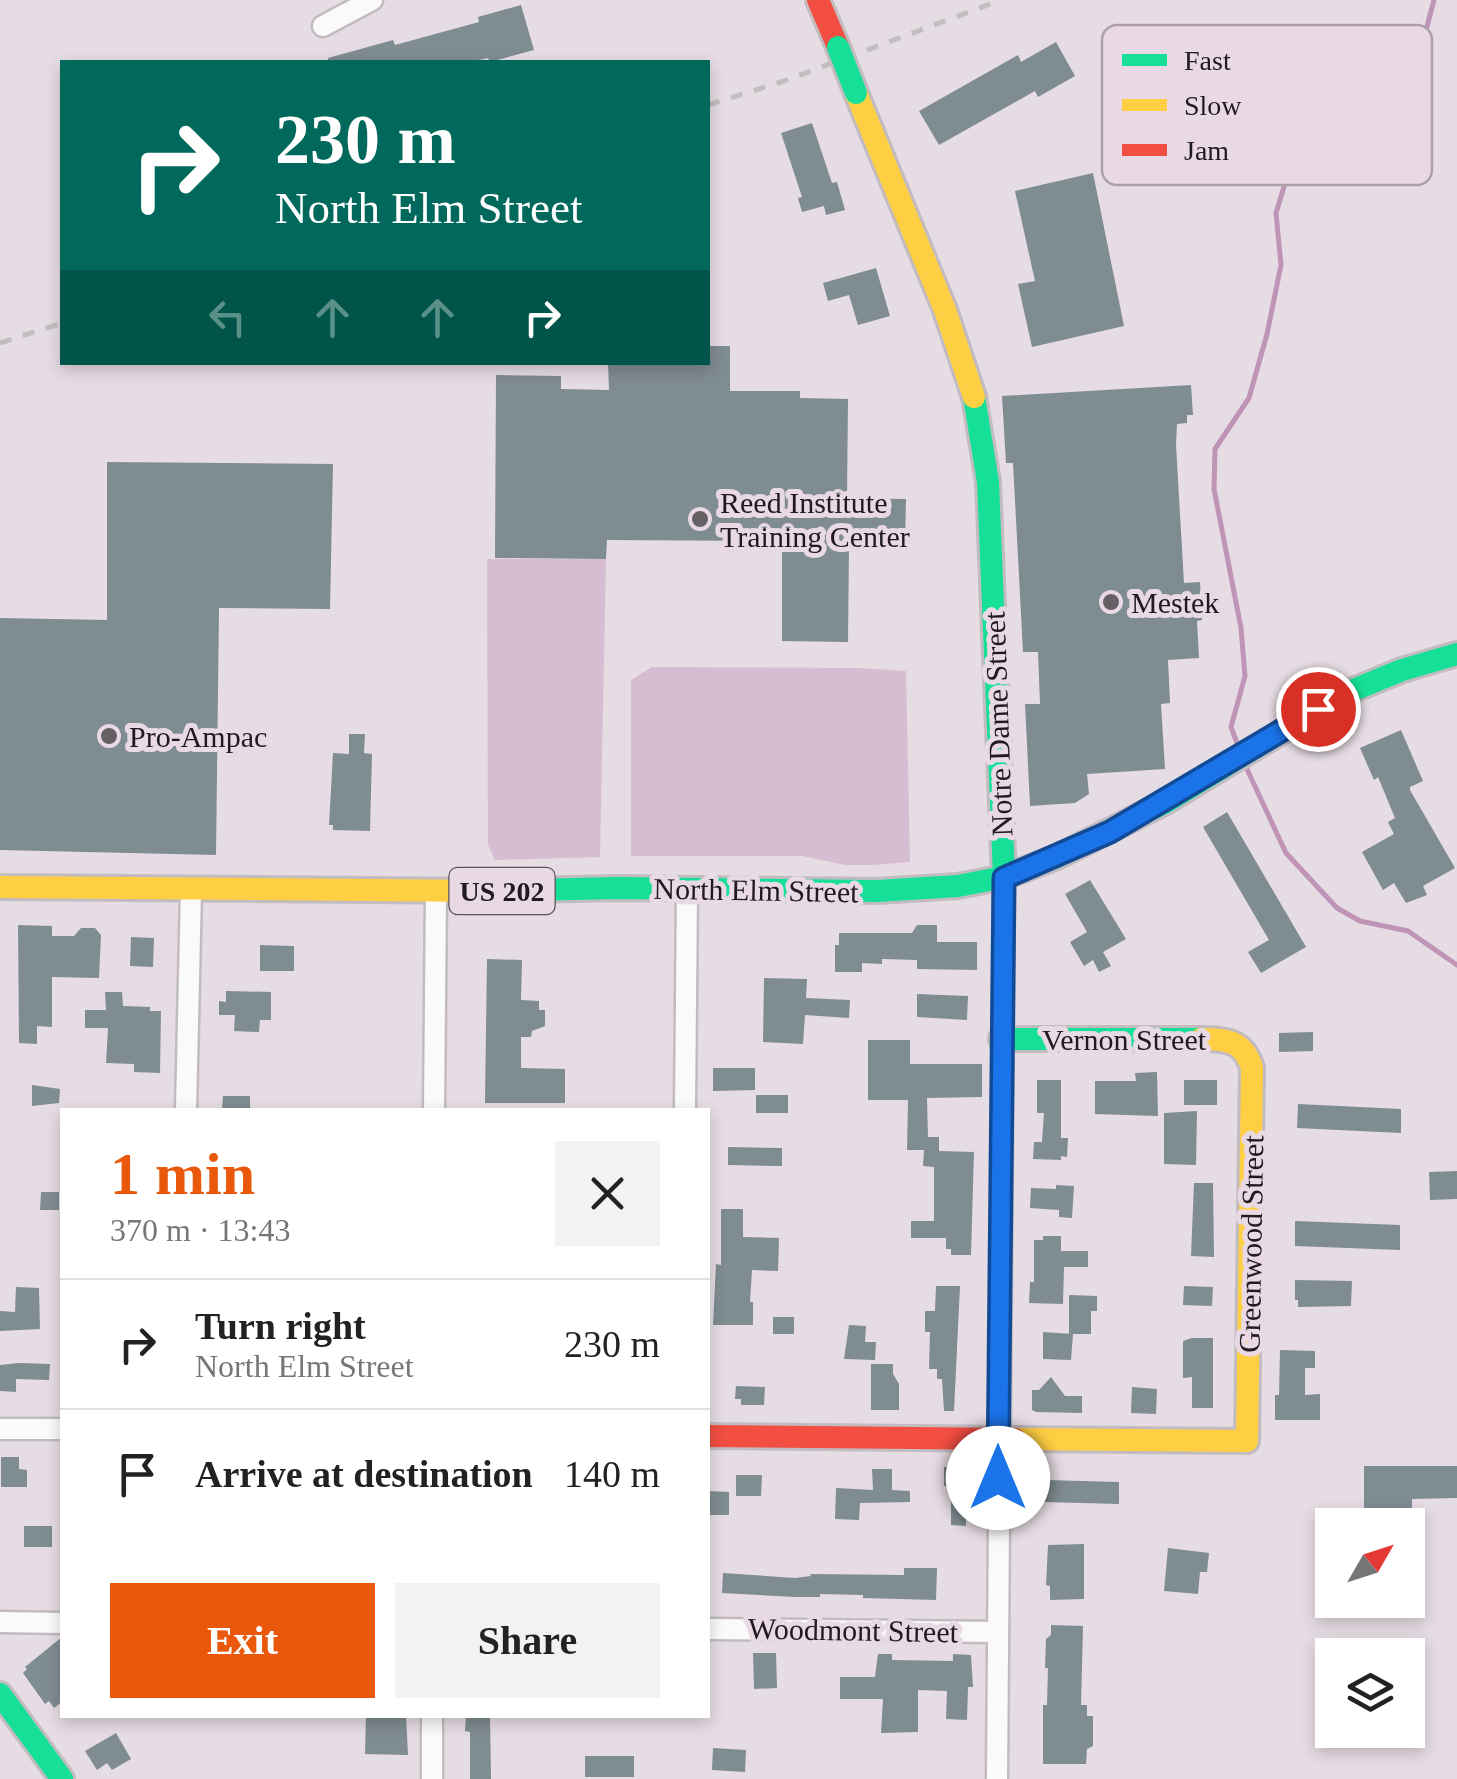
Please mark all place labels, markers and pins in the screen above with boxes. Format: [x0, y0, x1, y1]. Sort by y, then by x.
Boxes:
place label: Reed Institute Training Center [720, 486, 910, 553]
marker: Reed Institute Training Center [689, 508, 711, 530]
place label: Mestek [1131, 586, 1219, 619]
marker: Mestek [1100, 591, 1122, 613]
pin [1276, 667, 1361, 752]
place label: Pro-Ampac [129, 720, 267, 753]
marker: Pro-Ampac [98, 725, 120, 747]

